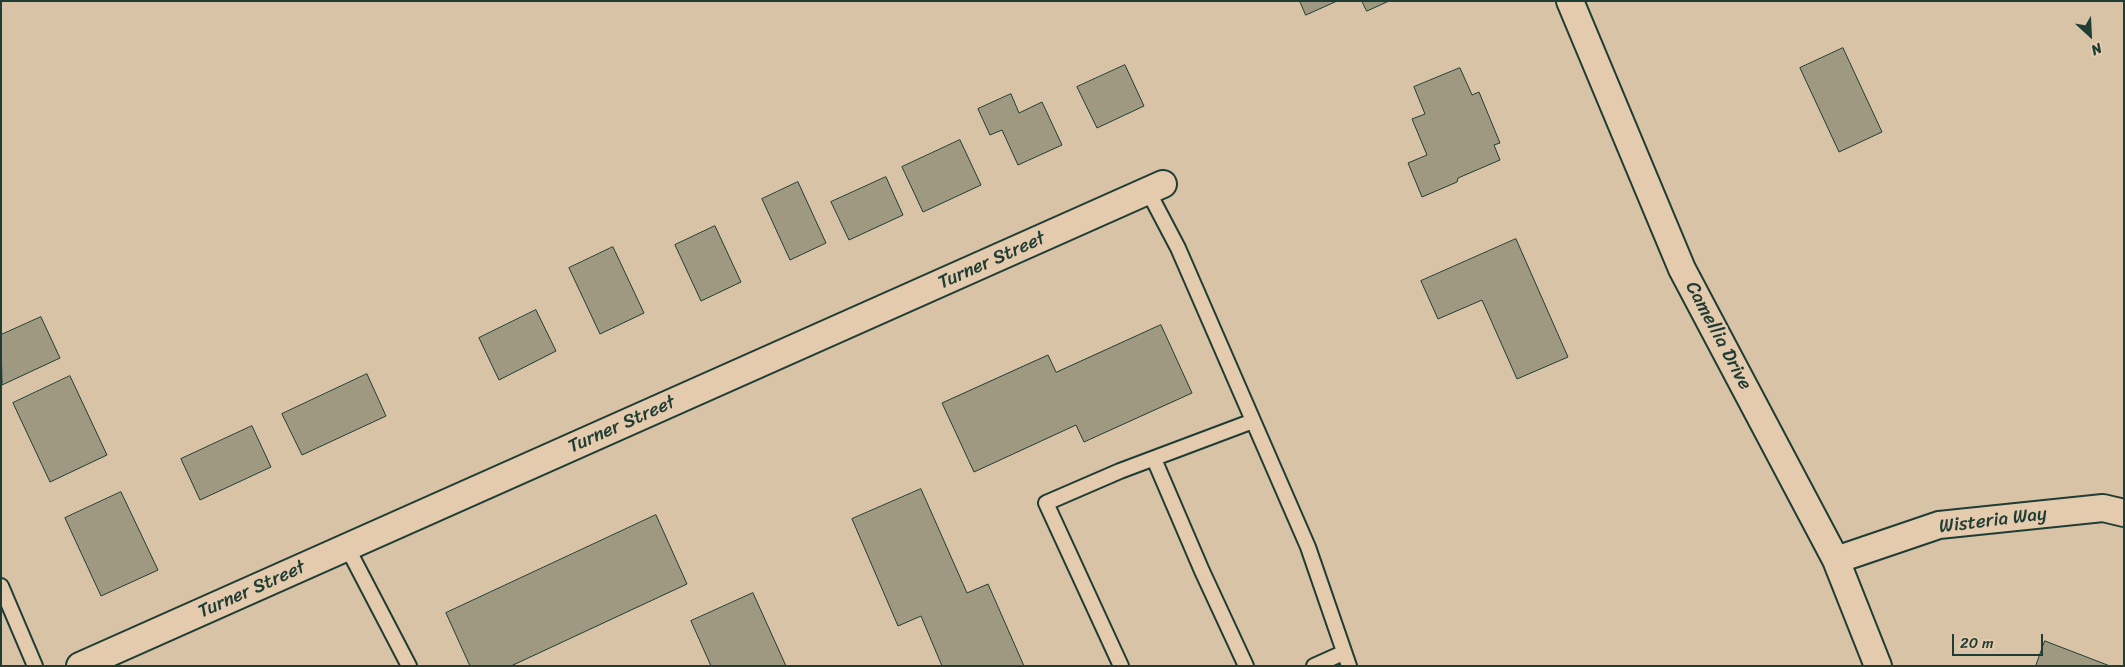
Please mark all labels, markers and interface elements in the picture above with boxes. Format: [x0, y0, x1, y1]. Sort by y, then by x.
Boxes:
north arrow [2065, 10, 2115, 60]
text: N [2087, 36, 2106, 62]
street label: Turner Street [935, 227, 1049, 295]
street label: Camellia Drive [1680, 278, 1756, 394]
street label: Turner Street [565, 391, 679, 459]
street label: Wisteria Way [1938, 503, 2048, 539]
street label: Turner Street [195, 556, 309, 624]
scale bar [1955, 624, 2046, 656]
text: 20 m [1960, 630, 1994, 656]

